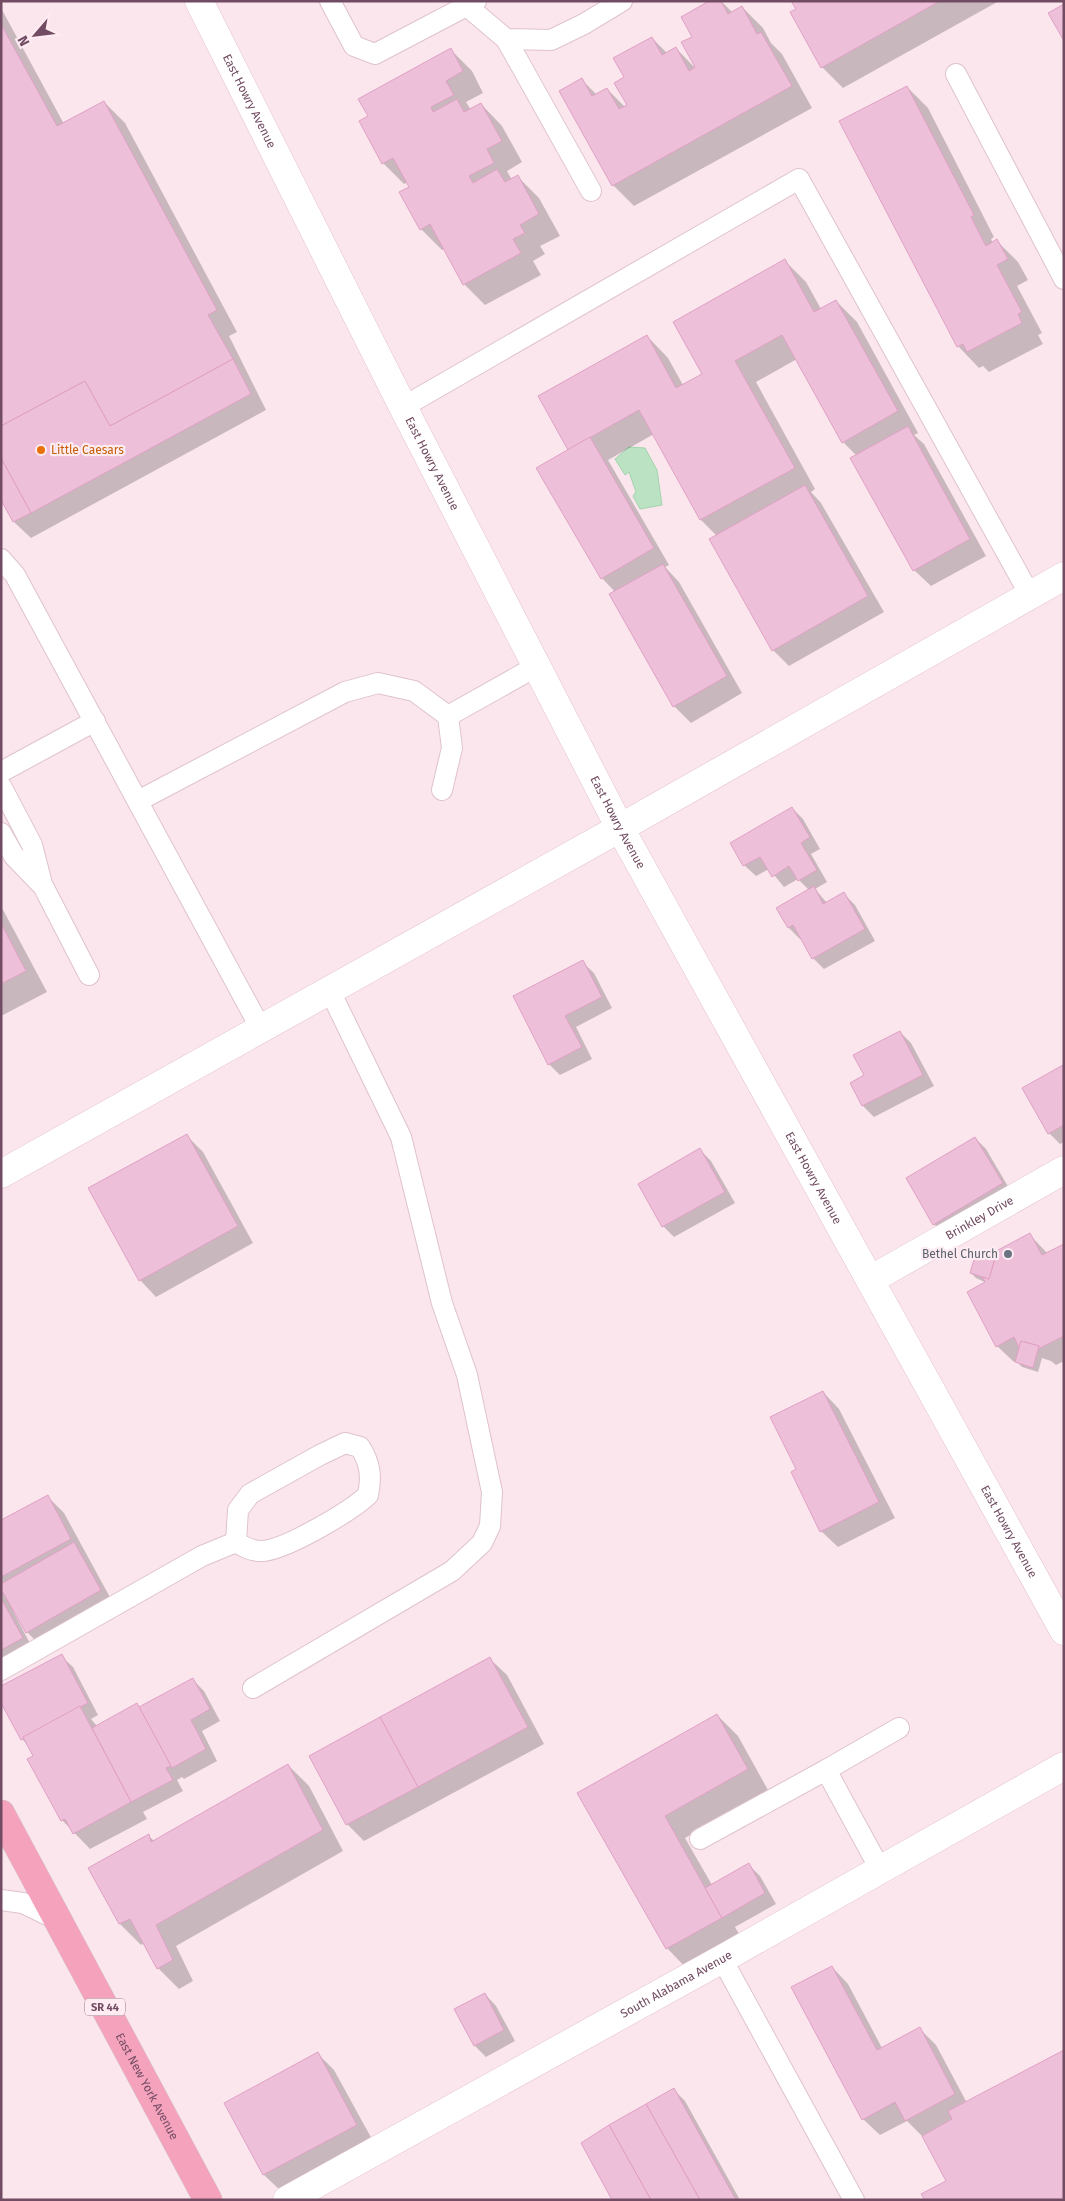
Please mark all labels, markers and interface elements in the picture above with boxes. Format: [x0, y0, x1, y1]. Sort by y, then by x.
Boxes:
north arrow [10, 10, 60, 60]
text: N [14, 33, 34, 49]
street label: East Howry Avenue [220, 52, 279, 150]
street label: East Howry Avenue [402, 414, 462, 513]
place label: Little Caesars [51, 443, 124, 457]
marker: Little Caesars [35, 444, 47, 456]
street label: East Howry Avenue [587, 774, 648, 871]
street label: East Howry Avenue [782, 1129, 845, 1227]
street label: Brinkley Drive [943, 1193, 1016, 1243]
place label: Bethel Church [922, 1247, 998, 1261]
marker: Bethel Church [1002, 1248, 1014, 1260]
street label: East Howry Avenue [978, 1483, 1040, 1580]
street label: South Alabama Avenue [618, 1948, 735, 2021]
road number: SR 44 [85, 1998, 125, 2015]
street label: East New York Avenue [113, 2030, 181, 2142]

